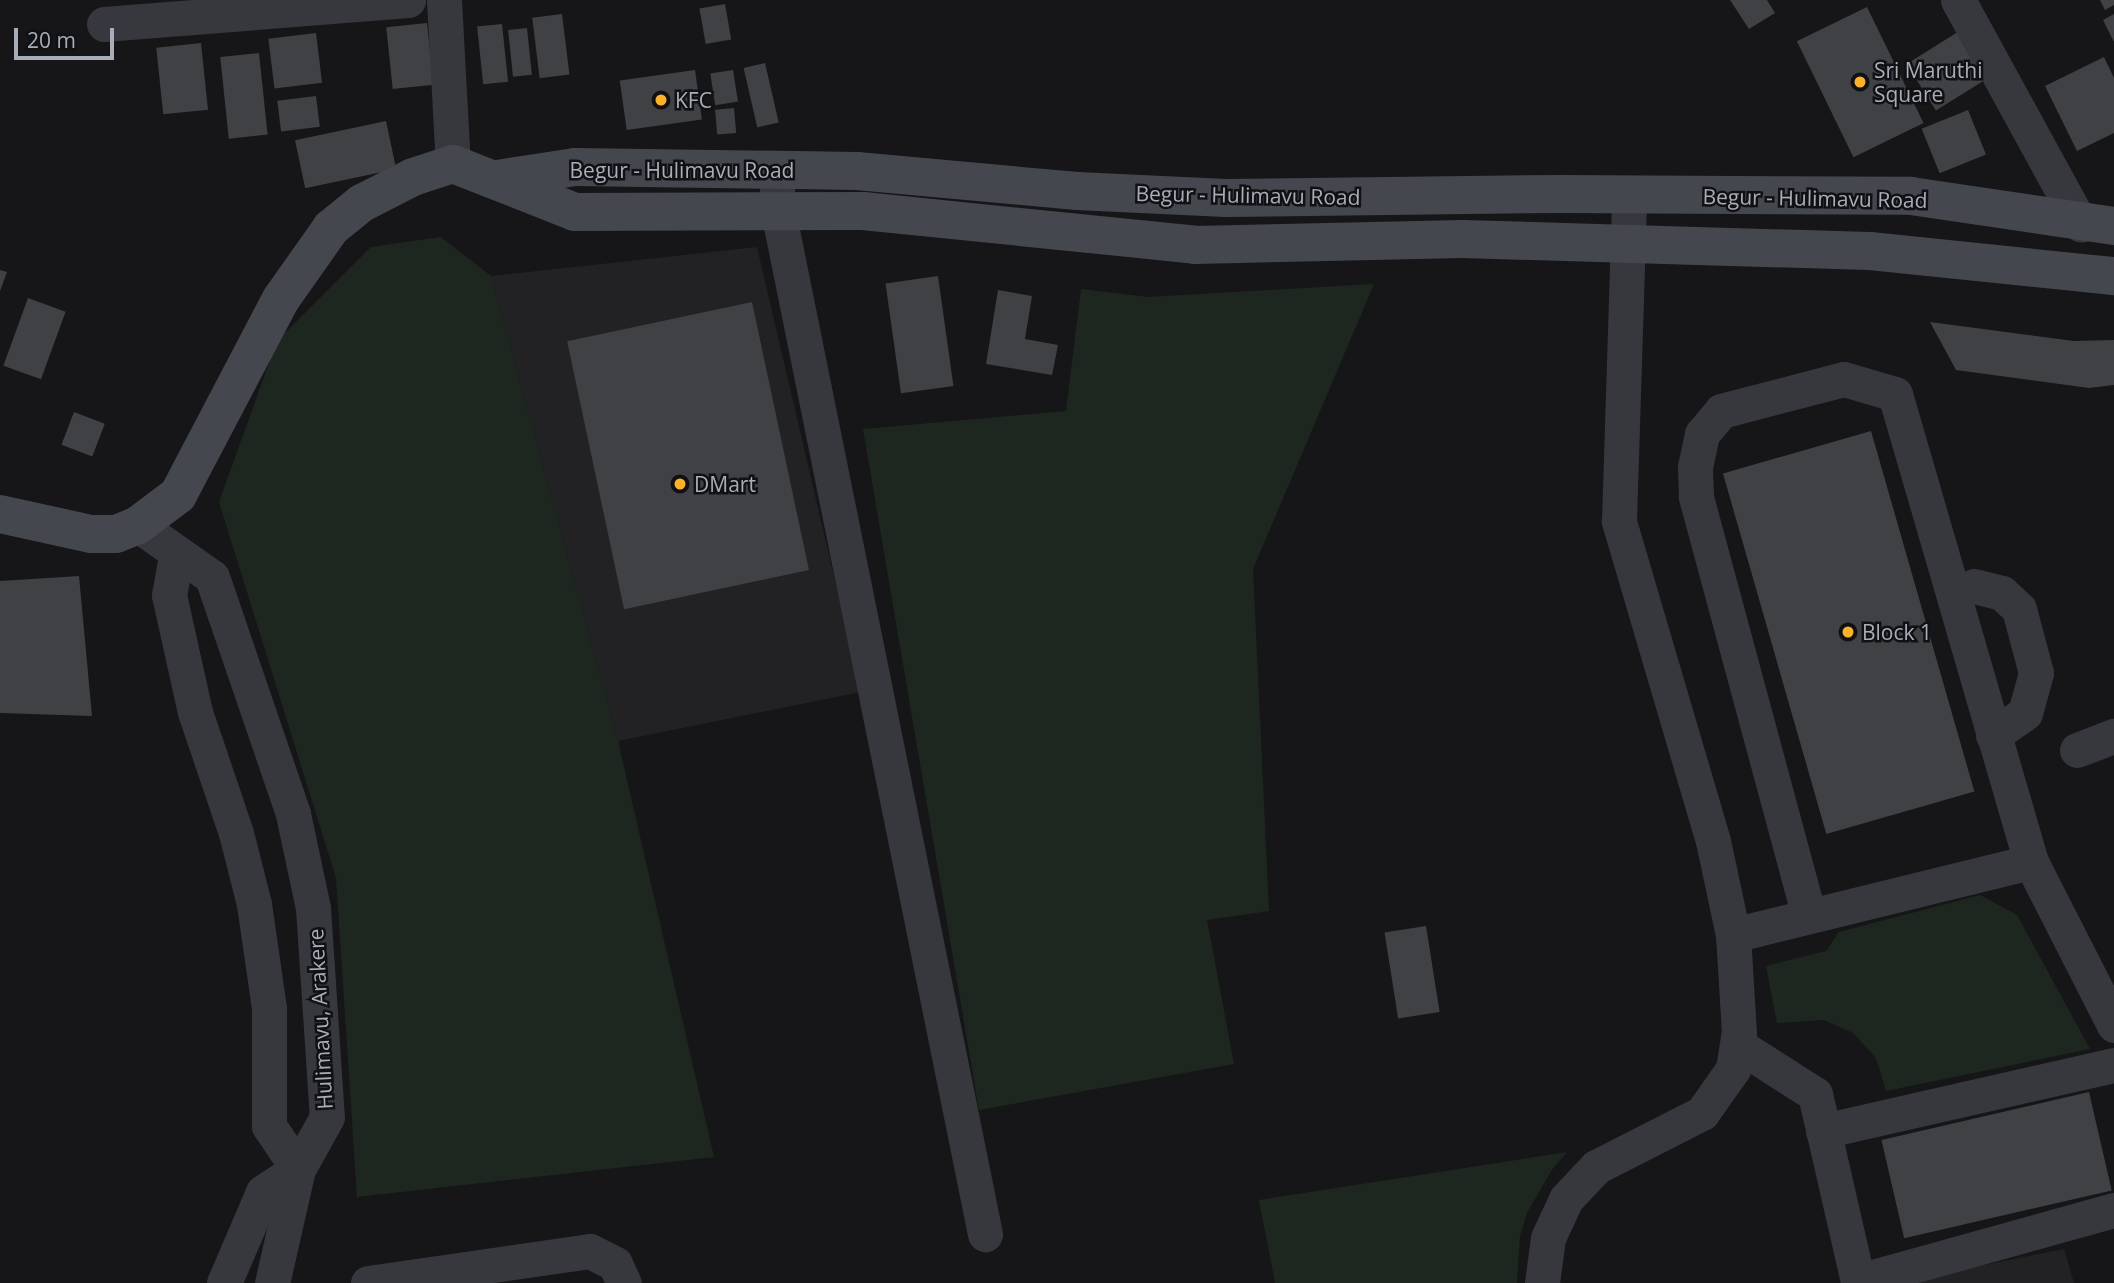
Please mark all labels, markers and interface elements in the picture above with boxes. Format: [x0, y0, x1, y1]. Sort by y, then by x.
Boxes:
scale bar [18, 14, 117, 58]
text: 20 m [27, 26, 76, 54]
place label: Sri Maruthi Square [1874, 57, 1983, 107]
marker: Sri Maruthi Square [1852, 74, 1868, 90]
place label: KFC [675, 87, 712, 113]
marker: KFC [653, 92, 669, 108]
street label: Begur - Hulimavu Road [570, 157, 794, 183]
street label: Begur - Hulimavu Road [1135, 180, 1361, 210]
street label: Begur - Hulimavu Road [1702, 183, 1928, 213]
place label: DMart [694, 471, 756, 497]
marker: DMart [672, 476, 688, 492]
place label: Block 1 [1862, 619, 1932, 645]
marker: Block 1 [1840, 624, 1856, 640]
street label: Hulimavu, Arakere [303, 928, 337, 1110]

